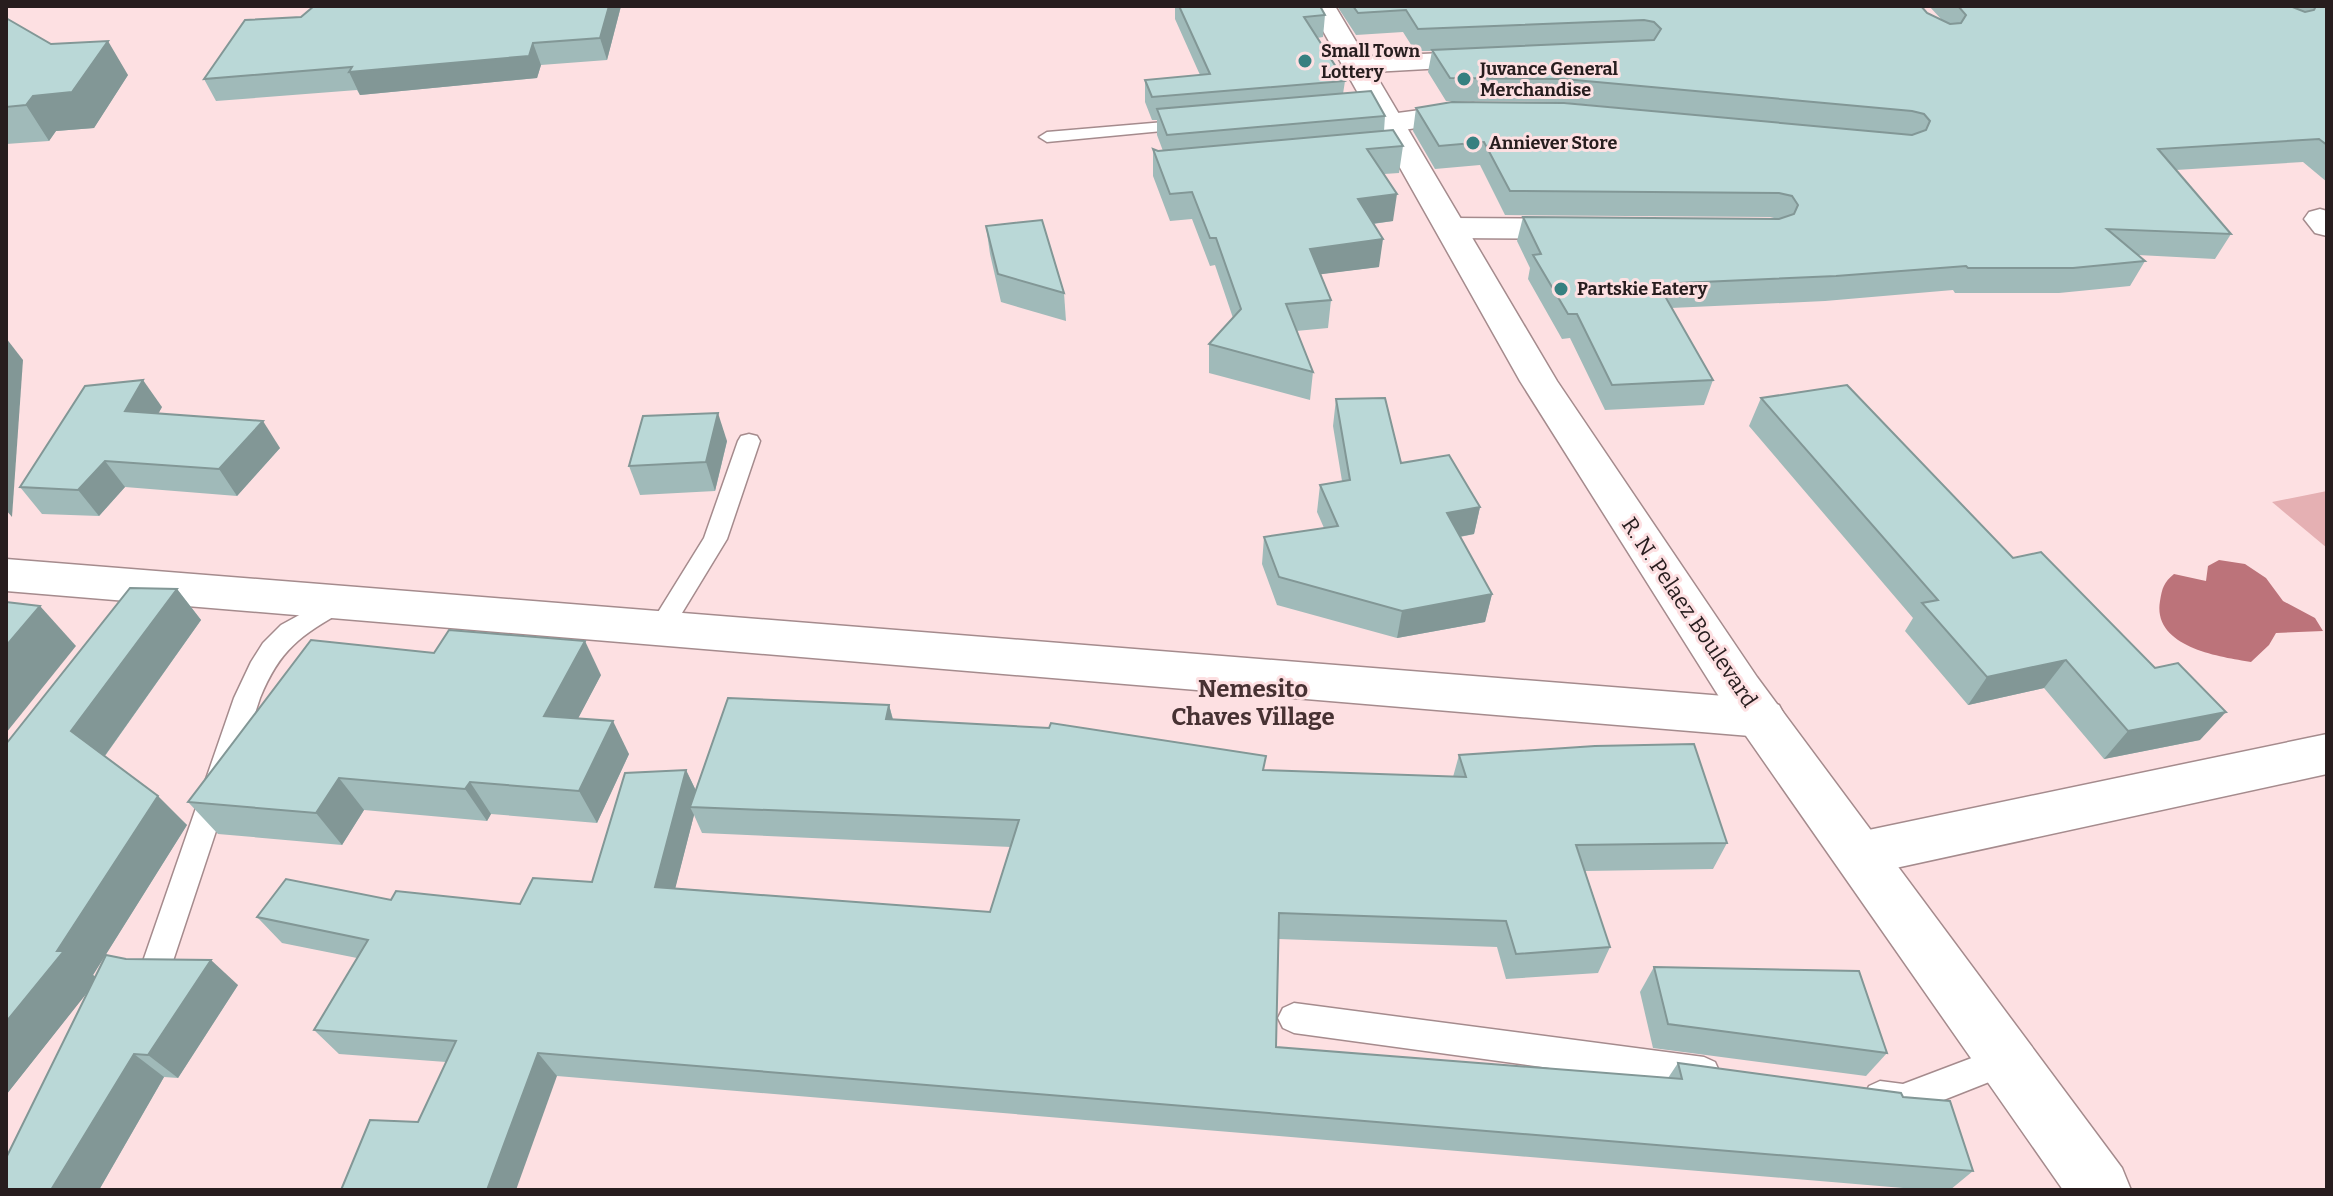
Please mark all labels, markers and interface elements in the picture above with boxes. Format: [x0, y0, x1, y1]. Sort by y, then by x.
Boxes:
place label: Small Town Lottery [1321, 40, 1420, 83]
marker: Small Town Lottery [1296, 52, 1314, 70]
place label: Juvance General Merchandise [1479, 58, 1619, 101]
marker: Juvance General Merchandise [1455, 70, 1473, 88]
place label: Anniever Store [1489, 132, 1617, 154]
marker: Anniever Store [1464, 134, 1482, 152]
place label: Partskie Eatery [1577, 278, 1708, 300]
marker: Partskie Eatery [1552, 280, 1570, 298]
street label: R. N. Pelaez Boulevard [1616, 512, 1763, 712]
district label: Nemesito Chaves Village [1171, 675, 1335, 731]

